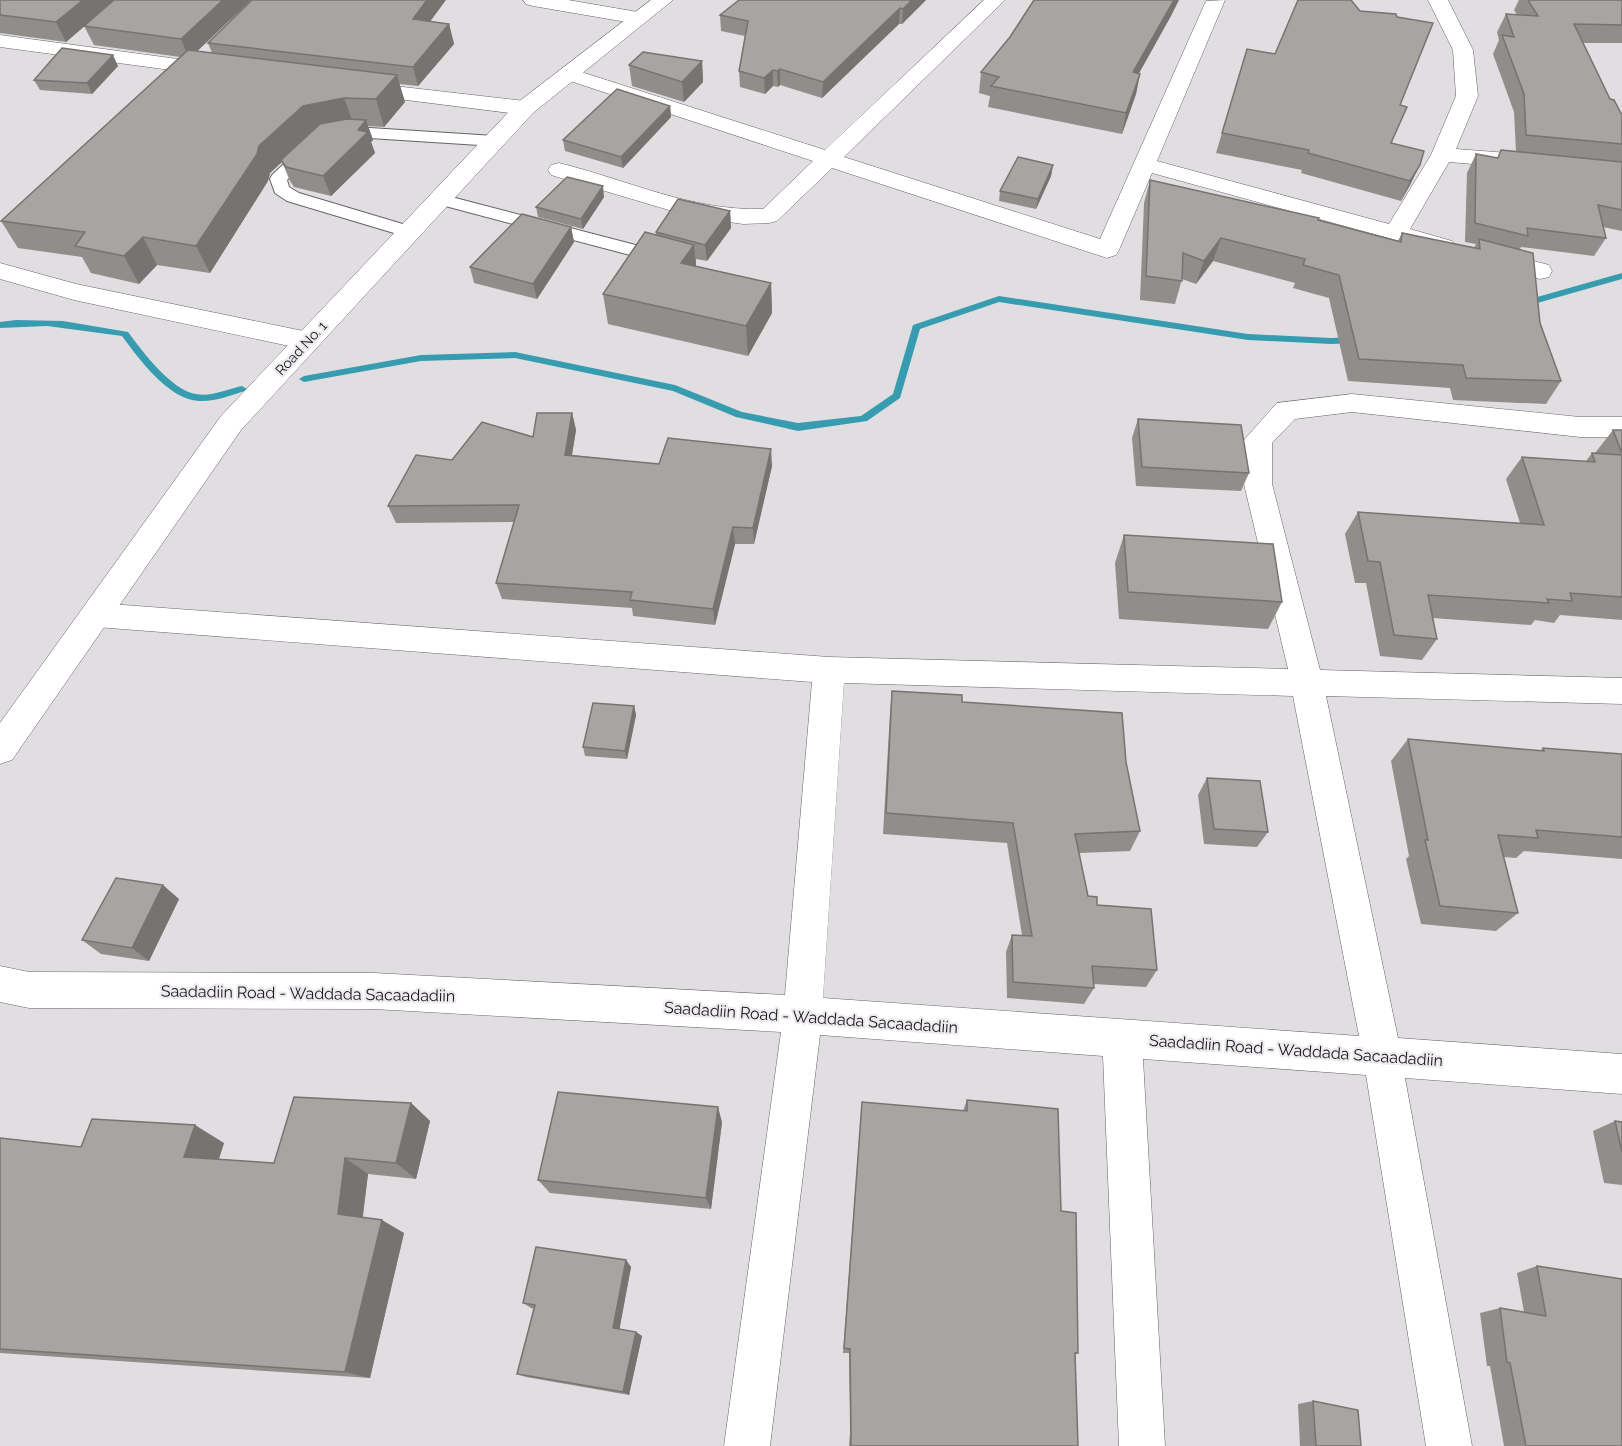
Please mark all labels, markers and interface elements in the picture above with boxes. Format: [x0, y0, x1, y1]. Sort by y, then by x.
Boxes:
street label: Road No. 1 [272, 318, 330, 378]
street label: Saadadiin Road - Waddada Sacaadadiin [161, 981, 455, 1006]
street label: Saadadiin Road - Waddada Sacaadadiin [663, 998, 959, 1037]
street label: Saadadiin Road - Waddada Sacaadadiin [1148, 1031, 1444, 1070]

